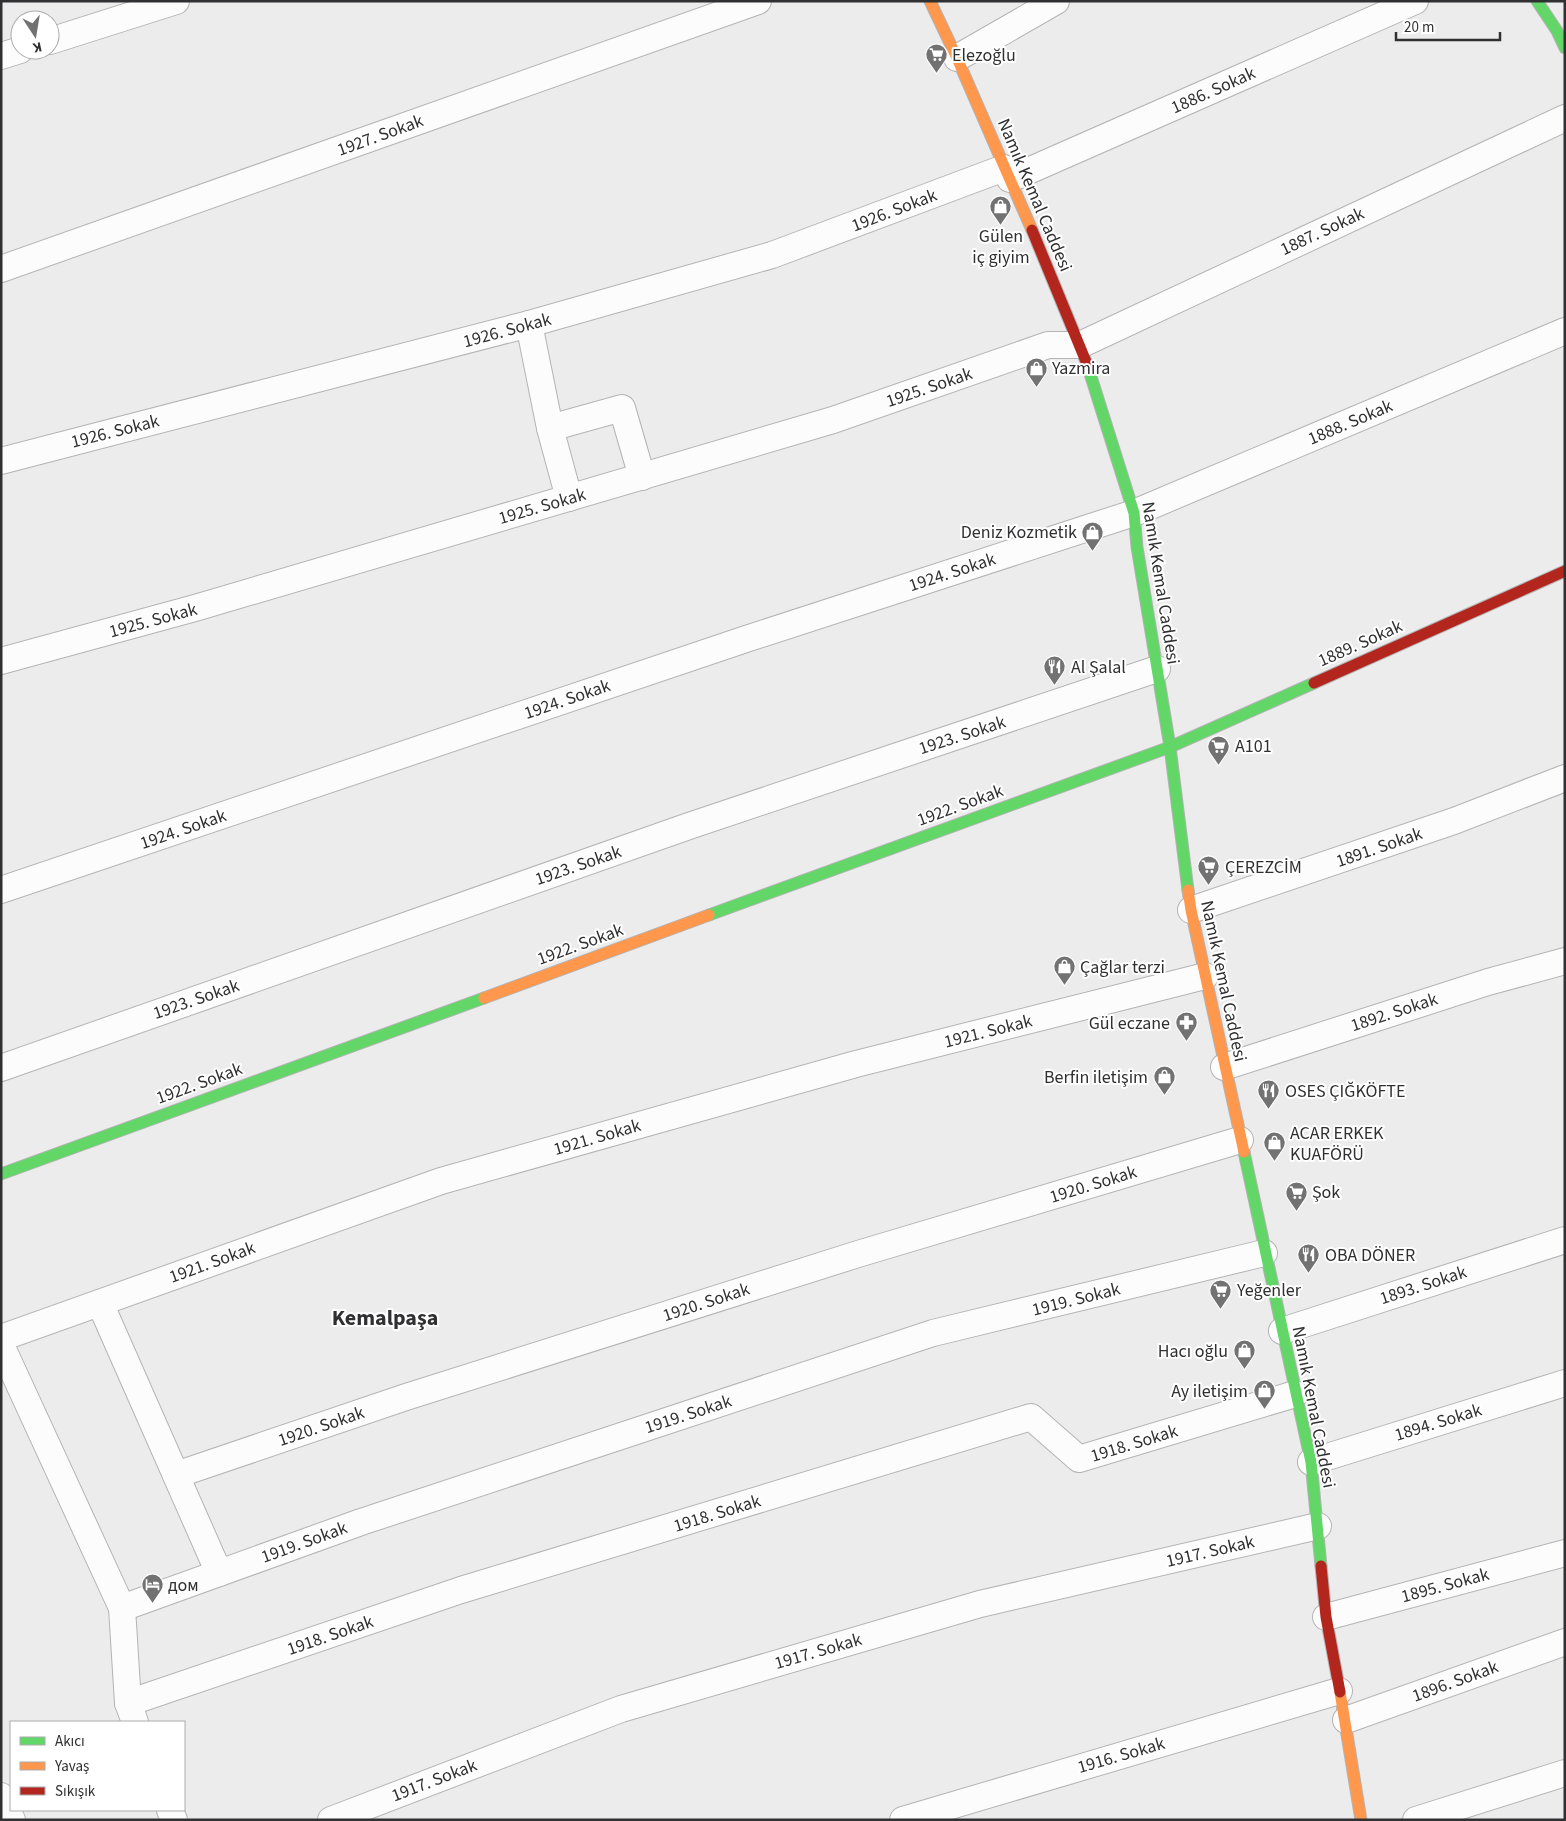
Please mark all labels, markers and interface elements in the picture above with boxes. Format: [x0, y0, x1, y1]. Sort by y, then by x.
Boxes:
north arrow [10, 10, 60, 60]
scale bar [1396, 10, 1500, 42]
text: 20 m [1404, 17, 1434, 38]
text: K [31, 36, 44, 57]
supermarket icon: Elezoğlu [924, 43, 948, 74]
place label: Elezoğlu [952, 43, 1016, 68]
street label: 1886. Sokak [1167, 61, 1259, 120]
street label: 1927. Sokak [334, 108, 427, 163]
street label: Namık Kemal Caddesi [991, 115, 1078, 276]
street label: 1926. Sokak [848, 183, 941, 238]
shop icon: Gülen iç giyim [989, 194, 1013, 225]
street label: 1887. Sokak [1276, 201, 1368, 262]
place label: Gülen iç giyim [972, 224, 1030, 270]
street label: 1926. Sokak [460, 307, 554, 354]
shop icon: Yazmira [1024, 356, 1048, 387]
place label: Yazmira [1051, 356, 1110, 381]
street label: 1925. Sokak [883, 361, 976, 414]
street label: 1888. Sokak [1304, 393, 1397, 452]
street label: 1926. Sokak [68, 408, 162, 454]
street label: 1925. Sokak [495, 482, 589, 531]
street label: Namık Kemal Caddesi [1135, 500, 1186, 666]
place label: Deniz Kozmetik [961, 520, 1077, 545]
shop icon: Deniz Kozmetik [1081, 520, 1105, 551]
street label: 1924. Sokak [906, 547, 999, 598]
street label: 1925. Sokak [106, 597, 200, 644]
street label: 1889. Sokak [1314, 614, 1406, 673]
restaurant icon: Al Şalal [1043, 655, 1067, 686]
place label: Al Şalal [1071, 655, 1126, 680]
street label: 1924. Sokak [521, 673, 614, 726]
street label: 1923. Sokak [916, 710, 1009, 761]
supermarket icon: A101 [1207, 734, 1231, 765]
place label: A101 [1235, 734, 1272, 759]
street label: 1922. Sokak [914, 778, 1007, 833]
street label: 1924. Sokak [137, 803, 230, 856]
street label: 1891. Sokak [1333, 821, 1426, 874]
street label: 1923. Sokak [532, 839, 625, 892]
supermarket icon: ÇEREZCİM [1197, 855, 1221, 886]
place label: ÇEREZCİM [1225, 855, 1302, 880]
street label: Namık Kemal Caddesi [1194, 898, 1253, 1064]
street label: 1922. Sokak [534, 917, 627, 972]
shop icon: Çağlar terzi [1052, 955, 1076, 986]
place label: Çağlar terzi [1080, 955, 1165, 980]
street label: 1923. Sokak [150, 973, 243, 1026]
street label: 1892. Sokak [1348, 987, 1441, 1038]
street label: 1921. Sokak [941, 1008, 1035, 1054]
place label: Gül eczane [1089, 1011, 1170, 1036]
pharmacy icon: Gül eczane [1174, 1011, 1198, 1042]
street label: 1922. Sokak [153, 1056, 246, 1111]
place label: Berfin iletişim [1044, 1065, 1148, 1090]
shop icon: Berfin iletişim [1152, 1065, 1176, 1096]
restaurant icon: OSES ÇIĞKÖFTE [1257, 1079, 1281, 1110]
place label: OSES ÇIĞKÖFTE [1285, 1079, 1405, 1104]
street label: 1921. Sokak [550, 1113, 644, 1162]
place label: ACAR ERKEK KUAFÖRÜ [1290, 1121, 1384, 1167]
shop icon: ACAR ERKEK KUAFÖRÜ [1262, 1131, 1286, 1162]
street label: 1920. Sokak [1046, 1159, 1140, 1210]
supermarket icon: Şok [1284, 1180, 1308, 1211]
place label: Şok [1312, 1180, 1340, 1205]
street label: 1921. Sokak [166, 1235, 259, 1290]
restaurant icon: OBA DÖNER [1297, 1243, 1321, 1274]
place label: OBA DÖNER [1325, 1243, 1415, 1268]
street label: 1893. Sokak [1377, 1260, 1470, 1311]
street label: 1919. Sokak [1029, 1276, 1123, 1322]
street label: 1920. Sokak [660, 1277, 753, 1328]
supermarket icon: Yeğenler [1209, 1278, 1233, 1309]
place label: Yeğenler [1236, 1278, 1302, 1303]
district label: Kemalpaşa [332, 1302, 438, 1334]
street label: Namık Kemal Caddesi [1286, 1324, 1341, 1490]
place label: Hacı oğlu [1158, 1339, 1228, 1364]
shop icon: Hacı oğlu [1232, 1339, 1256, 1370]
place label: Ay iletişim [1171, 1379, 1248, 1404]
shop icon: Ay iletişim [1252, 1379, 1276, 1410]
street label: 1919. Sokak [642, 1389, 735, 1440]
street label: 1894. Sokak [1391, 1397, 1485, 1448]
street label: 1920. Sokak [275, 1400, 368, 1453]
street label: 1918. Sokak [1087, 1418, 1181, 1469]
street label: 1918. Sokak [670, 1488, 764, 1539]
street label: 1919. Sokak [258, 1515, 351, 1570]
street label: 1917. Sokak [1163, 1529, 1257, 1574]
street label: 1895. Sokak [1398, 1562, 1492, 1609]
hotel icon: дом [140, 1573, 164, 1604]
place label: дом [168, 1573, 199, 1598]
street label: 1918. Sokak [284, 1609, 377, 1662]
street label: 1917. Sokak [771, 1627, 865, 1676]
street label: 1896. Sokak [1409, 1654, 1502, 1709]
legend [10, 1721, 185, 1811]
text: Akıcı [55, 1731, 85, 1752]
street label: 1916. Sokak [1074, 1731, 1168, 1780]
street label: 1917. Sokak [388, 1753, 481, 1808]
text: Yavaş [54, 1756, 89, 1777]
text: Sıkışık [55, 1781, 96, 1802]

